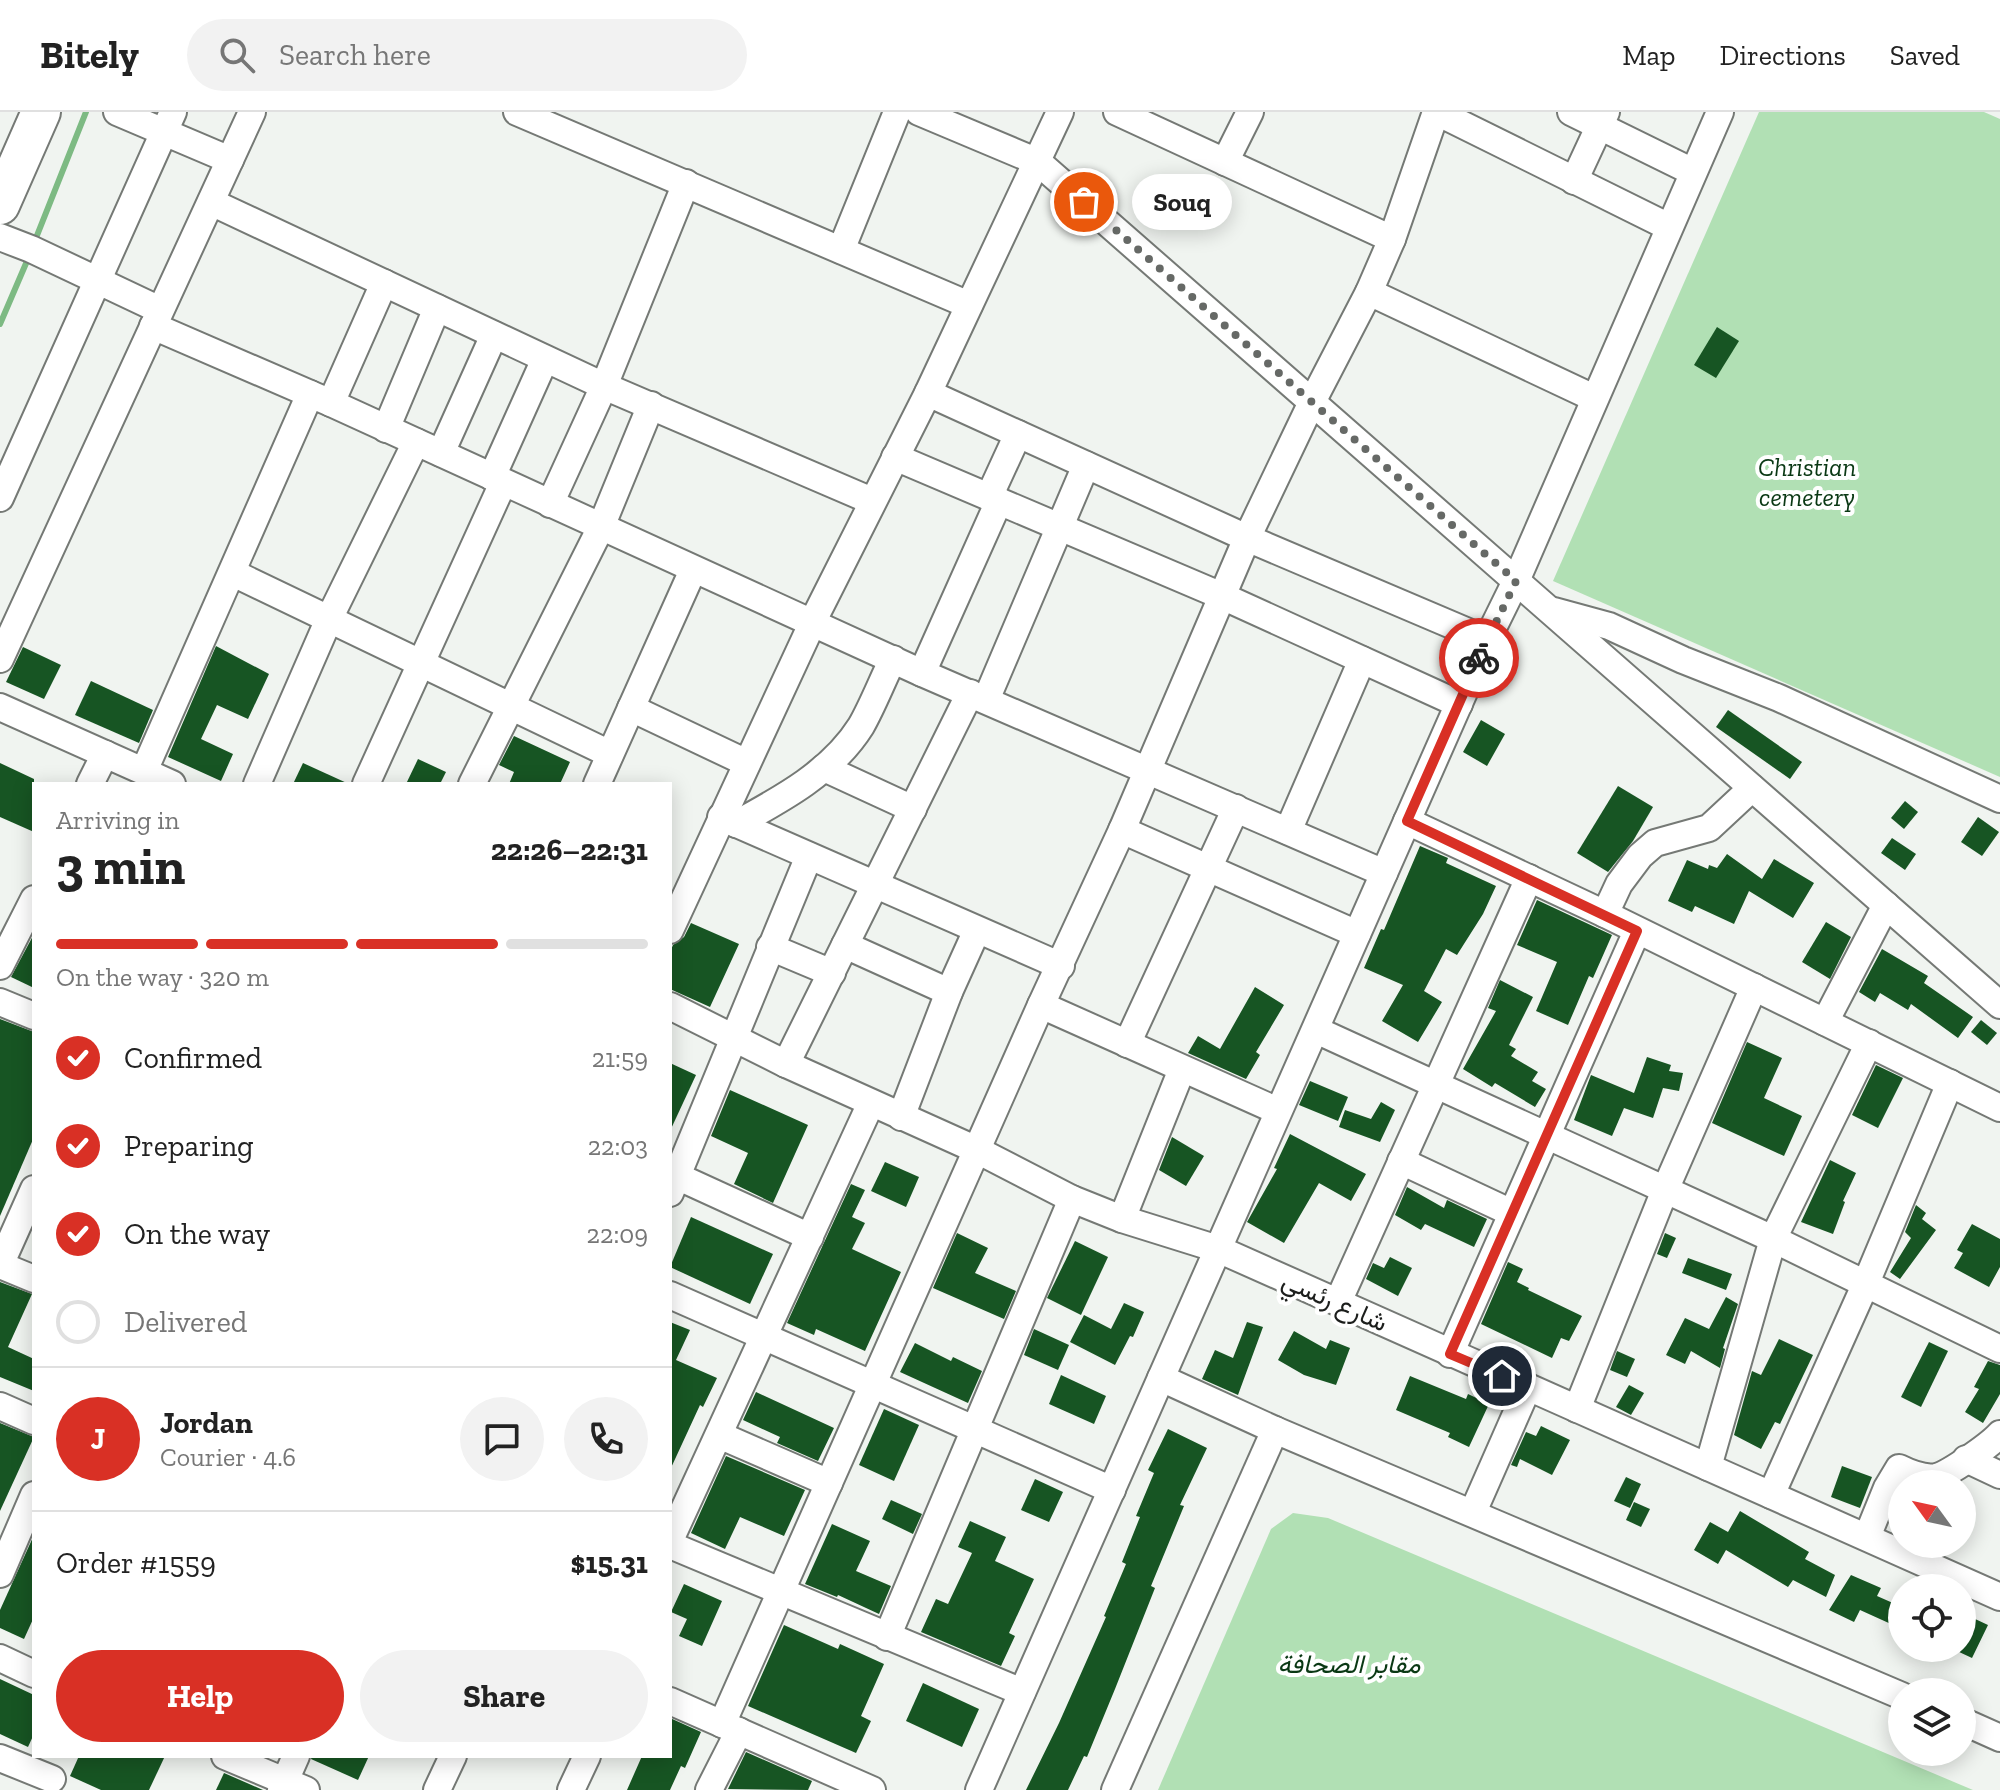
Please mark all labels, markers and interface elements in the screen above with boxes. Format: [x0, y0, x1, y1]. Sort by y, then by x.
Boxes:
search box [187, 19, 747, 91]
text: Bitely [40, 32, 139, 78]
icon: search [215, 33, 259, 77]
text: Search here [279, 37, 431, 73]
text: Map [1622, 39, 1675, 72]
text: Directions [1719, 39, 1846, 72]
text: Saved [1890, 39, 1960, 72]
pin [1050, 168, 1118, 236]
callout: Souq [1132, 174, 1232, 230]
icon: bag [1062, 180, 1106, 224]
text: Souq [1153, 186, 1211, 218]
park label: Christian cemetery [1758, 451, 1856, 513]
courier [1439, 618, 1519, 698]
icon: bike [1457, 636, 1501, 680]
text: Arriving in [56, 804, 179, 836]
text: 22:26–22:31 [491, 832, 648, 868]
text: 3 min [56, 835, 185, 897]
text: On the way · 320 m [56, 961, 269, 993]
icon: check [56, 1036, 100, 1080]
text: Confirmed [124, 1040, 262, 1076]
text: 21:59 [592, 1042, 648, 1074]
icon: check [56, 1124, 100, 1168]
text: Preparing [124, 1128, 254, 1164]
text: 22:03 [588, 1130, 648, 1162]
icon: check [56, 1212, 100, 1256]
text: On the way [124, 1216, 270, 1252]
text: 22:09 [587, 1218, 648, 1250]
street label: شارع رئسي [1275, 1264, 1393, 1343]
text: Delivered [124, 1304, 247, 1340]
pin [1468, 1342, 1536, 1410]
icon: home [1480, 1354, 1524, 1398]
button: chat [460, 1397, 544, 1481]
button: phone [564, 1397, 648, 1481]
text: Jordan [160, 1405, 253, 1441]
text: J [91, 1421, 105, 1457]
text: Courier · 4.6 [160, 1441, 296, 1473]
north arrow [1888, 1470, 1976, 1558]
map controls [1888, 1470, 1976, 1766]
text: Order #1559 [56, 1545, 216, 1581]
text: $15.31 [571, 1545, 648, 1581]
button: locate [1888, 1574, 1976, 1662]
park label: مقابر الصحافة [1278, 1648, 1421, 1680]
button: Help [56, 1650, 344, 1742]
button: Share [360, 1650, 648, 1742]
button: layers [1888, 1678, 1976, 1766]

